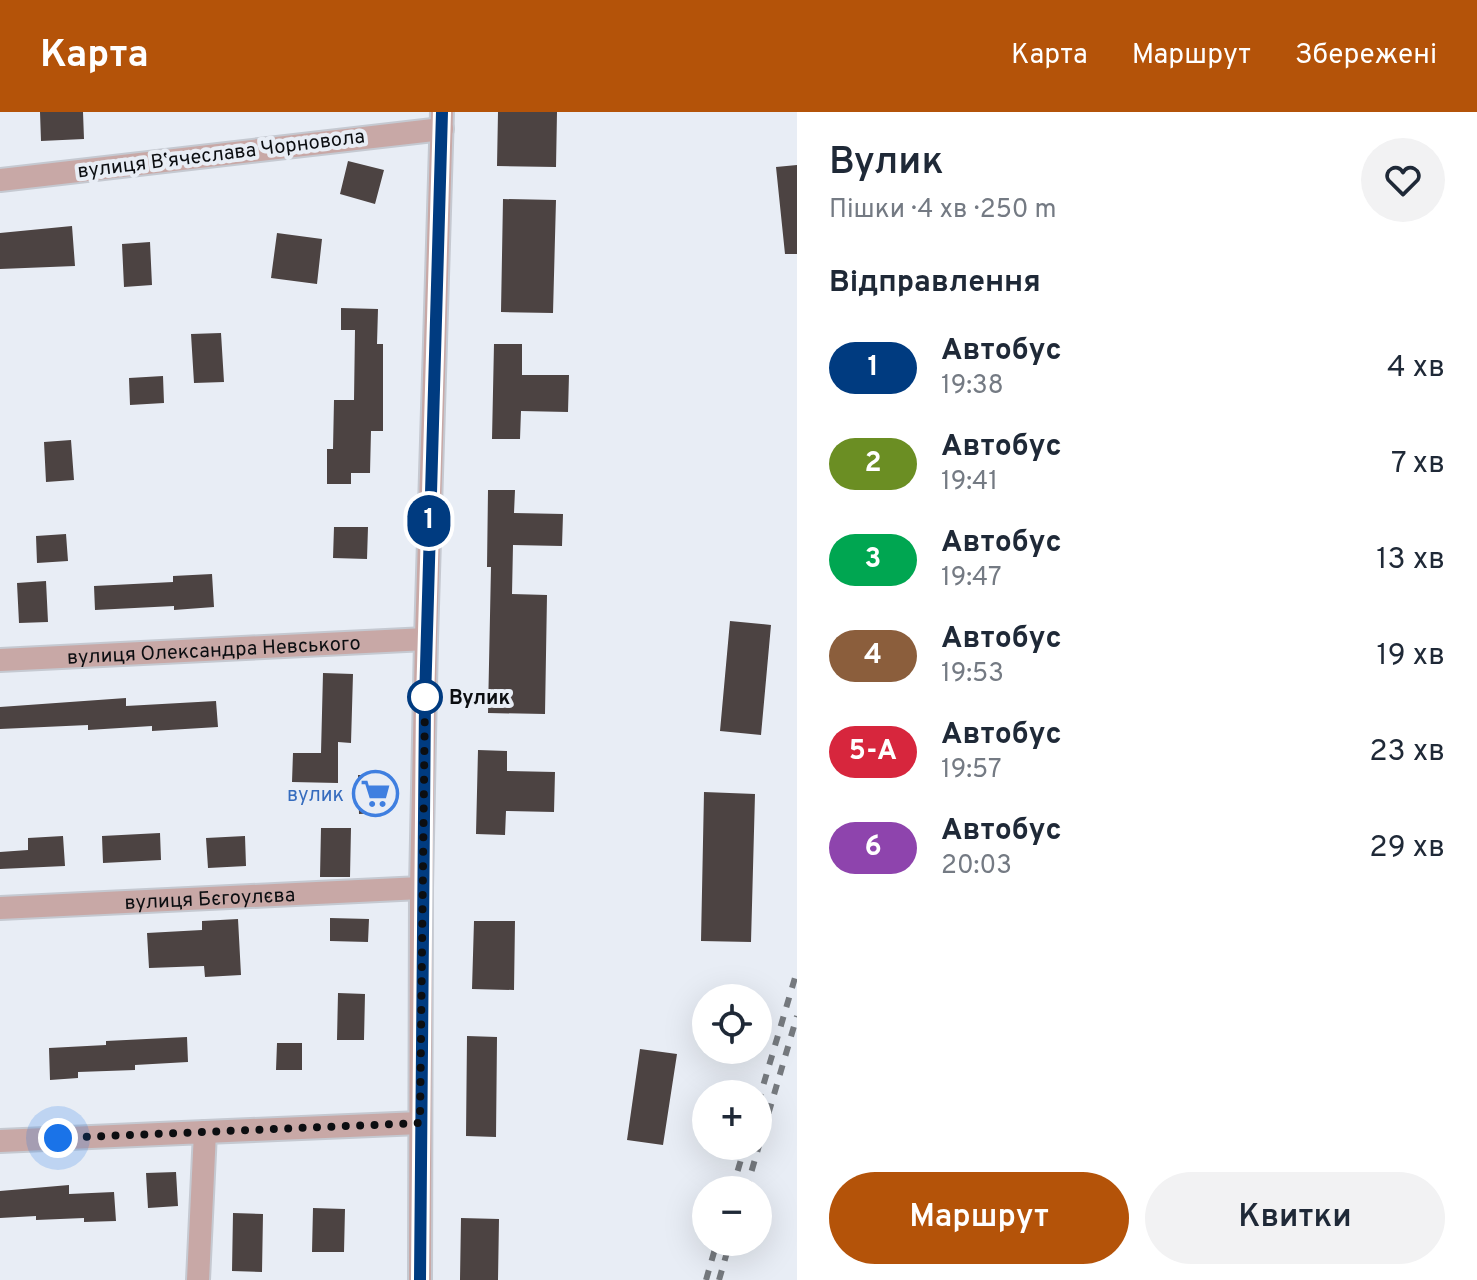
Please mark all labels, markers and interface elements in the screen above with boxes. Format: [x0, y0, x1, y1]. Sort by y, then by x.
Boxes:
text: Карта [40, 32, 149, 81]
text: Карта [1011, 38, 1088, 74]
text: Маршрут [1132, 38, 1251, 74]
text: Збережені [1295, 38, 1437, 74]
street label: вулиця Вʼячеслава Чорновола [76, 124, 366, 186]
button: heart [1361, 138, 1445, 222]
text: Вулик [829, 139, 944, 188]
text: Пішки · 4 хв · 250 m [829, 194, 1057, 227]
text: Відправлення [829, 265, 1041, 302]
text: Автобус [941, 333, 1062, 370]
text: 1 [867, 350, 879, 386]
text: 4 хв [1387, 350, 1445, 387]
text: 19:38 [941, 370, 1004, 403]
text: Автобус [941, 429, 1062, 466]
text: 2 [864, 446, 882, 482]
text: 7 хв [1391, 446, 1445, 483]
text: 19:41 [941, 466, 998, 499]
line badge: 1 [403, 495, 455, 547]
text: 1 [423, 503, 435, 539]
text: Автобус [941, 525, 1062, 562]
text: 3 [865, 542, 881, 578]
text: 13 хв [1376, 542, 1445, 579]
text: 19:47 [941, 562, 1002, 595]
text: Автобус [941, 621, 1062, 658]
street label: вулиця Олександра Невського [66, 631, 361, 672]
text: 4 [864, 638, 882, 674]
text: 19 хв [1376, 638, 1445, 675]
text: 19:53 [941, 658, 1004, 691]
marker: Вулик [408, 680, 442, 714]
place label: Вулик [449, 686, 510, 712]
text: Автобус [941, 717, 1062, 754]
text: 5-А [849, 734, 897, 770]
text: 23 хв [1369, 734, 1445, 771]
text: 19:57 [941, 754, 1002, 787]
supermarket icon: вулик [351, 770, 399, 818]
place label: вулик [287, 783, 344, 809]
text: Автобус [941, 813, 1062, 850]
text: 6 [864, 830, 882, 866]
text: 29 хв [1369, 830, 1445, 867]
text: 20:03 [941, 850, 1012, 883]
street label: вулиця Бєгоулєва [124, 883, 296, 917]
map controls [692, 984, 772, 1256]
button: locate [692, 984, 772, 1064]
button: + [692, 1080, 772, 1160]
your location [38, 1118, 78, 1158]
button: Маршрут [829, 1172, 1129, 1264]
button: Квитки [1145, 1172, 1445, 1264]
button: − [692, 1176, 772, 1256]

